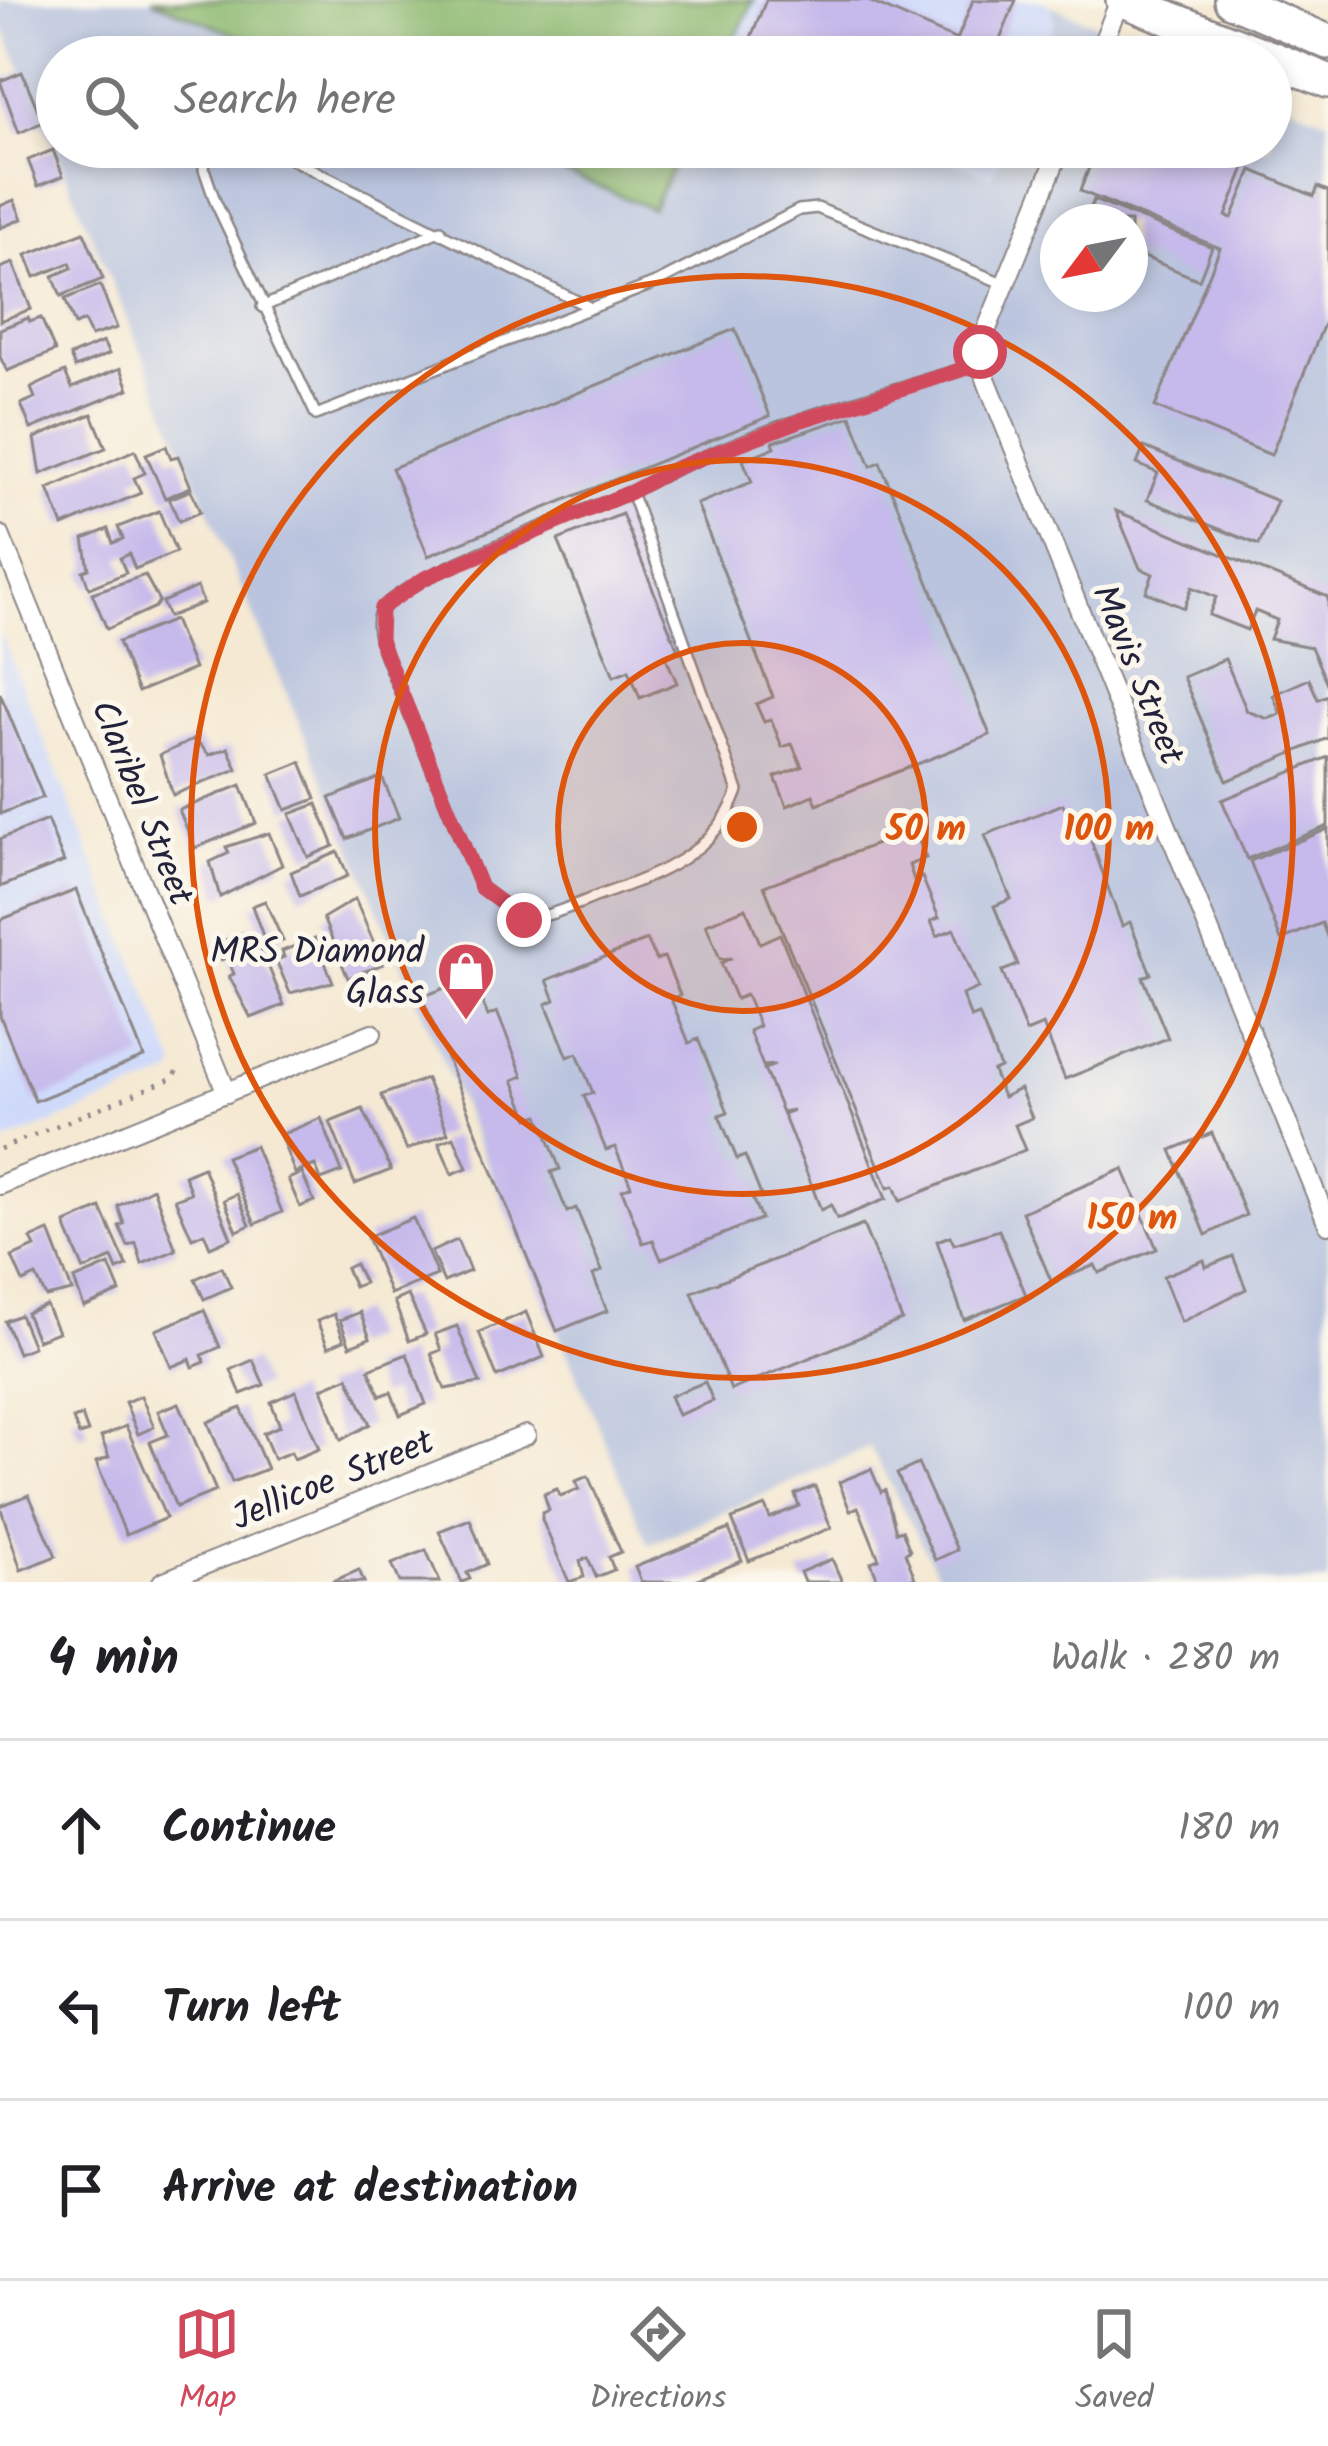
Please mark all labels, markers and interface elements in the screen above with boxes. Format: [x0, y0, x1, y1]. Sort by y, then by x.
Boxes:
search box [36, 36, 1292, 168]
text: Search here [174, 66, 396, 138]
icon: search [78, 69, 144, 135]
north arrow [1040, 204, 1148, 312]
route start [953, 325, 1007, 379]
street label: Mavis Street [1075, 576, 1199, 775]
street label: Claribel Street [74, 692, 208, 916]
text: 50 m [885, 802, 966, 859]
text: 100 m [1063, 802, 1155, 859]
centre of rings [721, 806, 763, 848]
route end [497, 893, 551, 947]
place label: MRS Diamond Glass [210, 925, 425, 1023]
shop icon: MRS Diamond Glass [435, 940, 497, 1022]
text: 150 m [1087, 1191, 1177, 1248]
street label: Jellicoe Street [224, 1414, 444, 1548]
text: 4 min [48, 1620, 179, 1701]
text: Walk · 280 m [1051, 1629, 1280, 1691]
text: Continue [162, 1794, 336, 1866]
icon: ahead [48, 1797, 114, 1863]
text: 180 m [1178, 1799, 1280, 1861]
text: Turn left [162, 1974, 341, 2046]
icon: left [48, 1977, 114, 2043]
text: 100 m [1182, 1979, 1280, 2041]
text: Arrive at destination [162, 2154, 578, 2226]
icon: arrive [48, 2157, 114, 2223]
tab: Map [174, 2301, 240, 2426]
tab: Directions [589, 2301, 726, 2426]
tab: Saved [1075, 2301, 1154, 2426]

